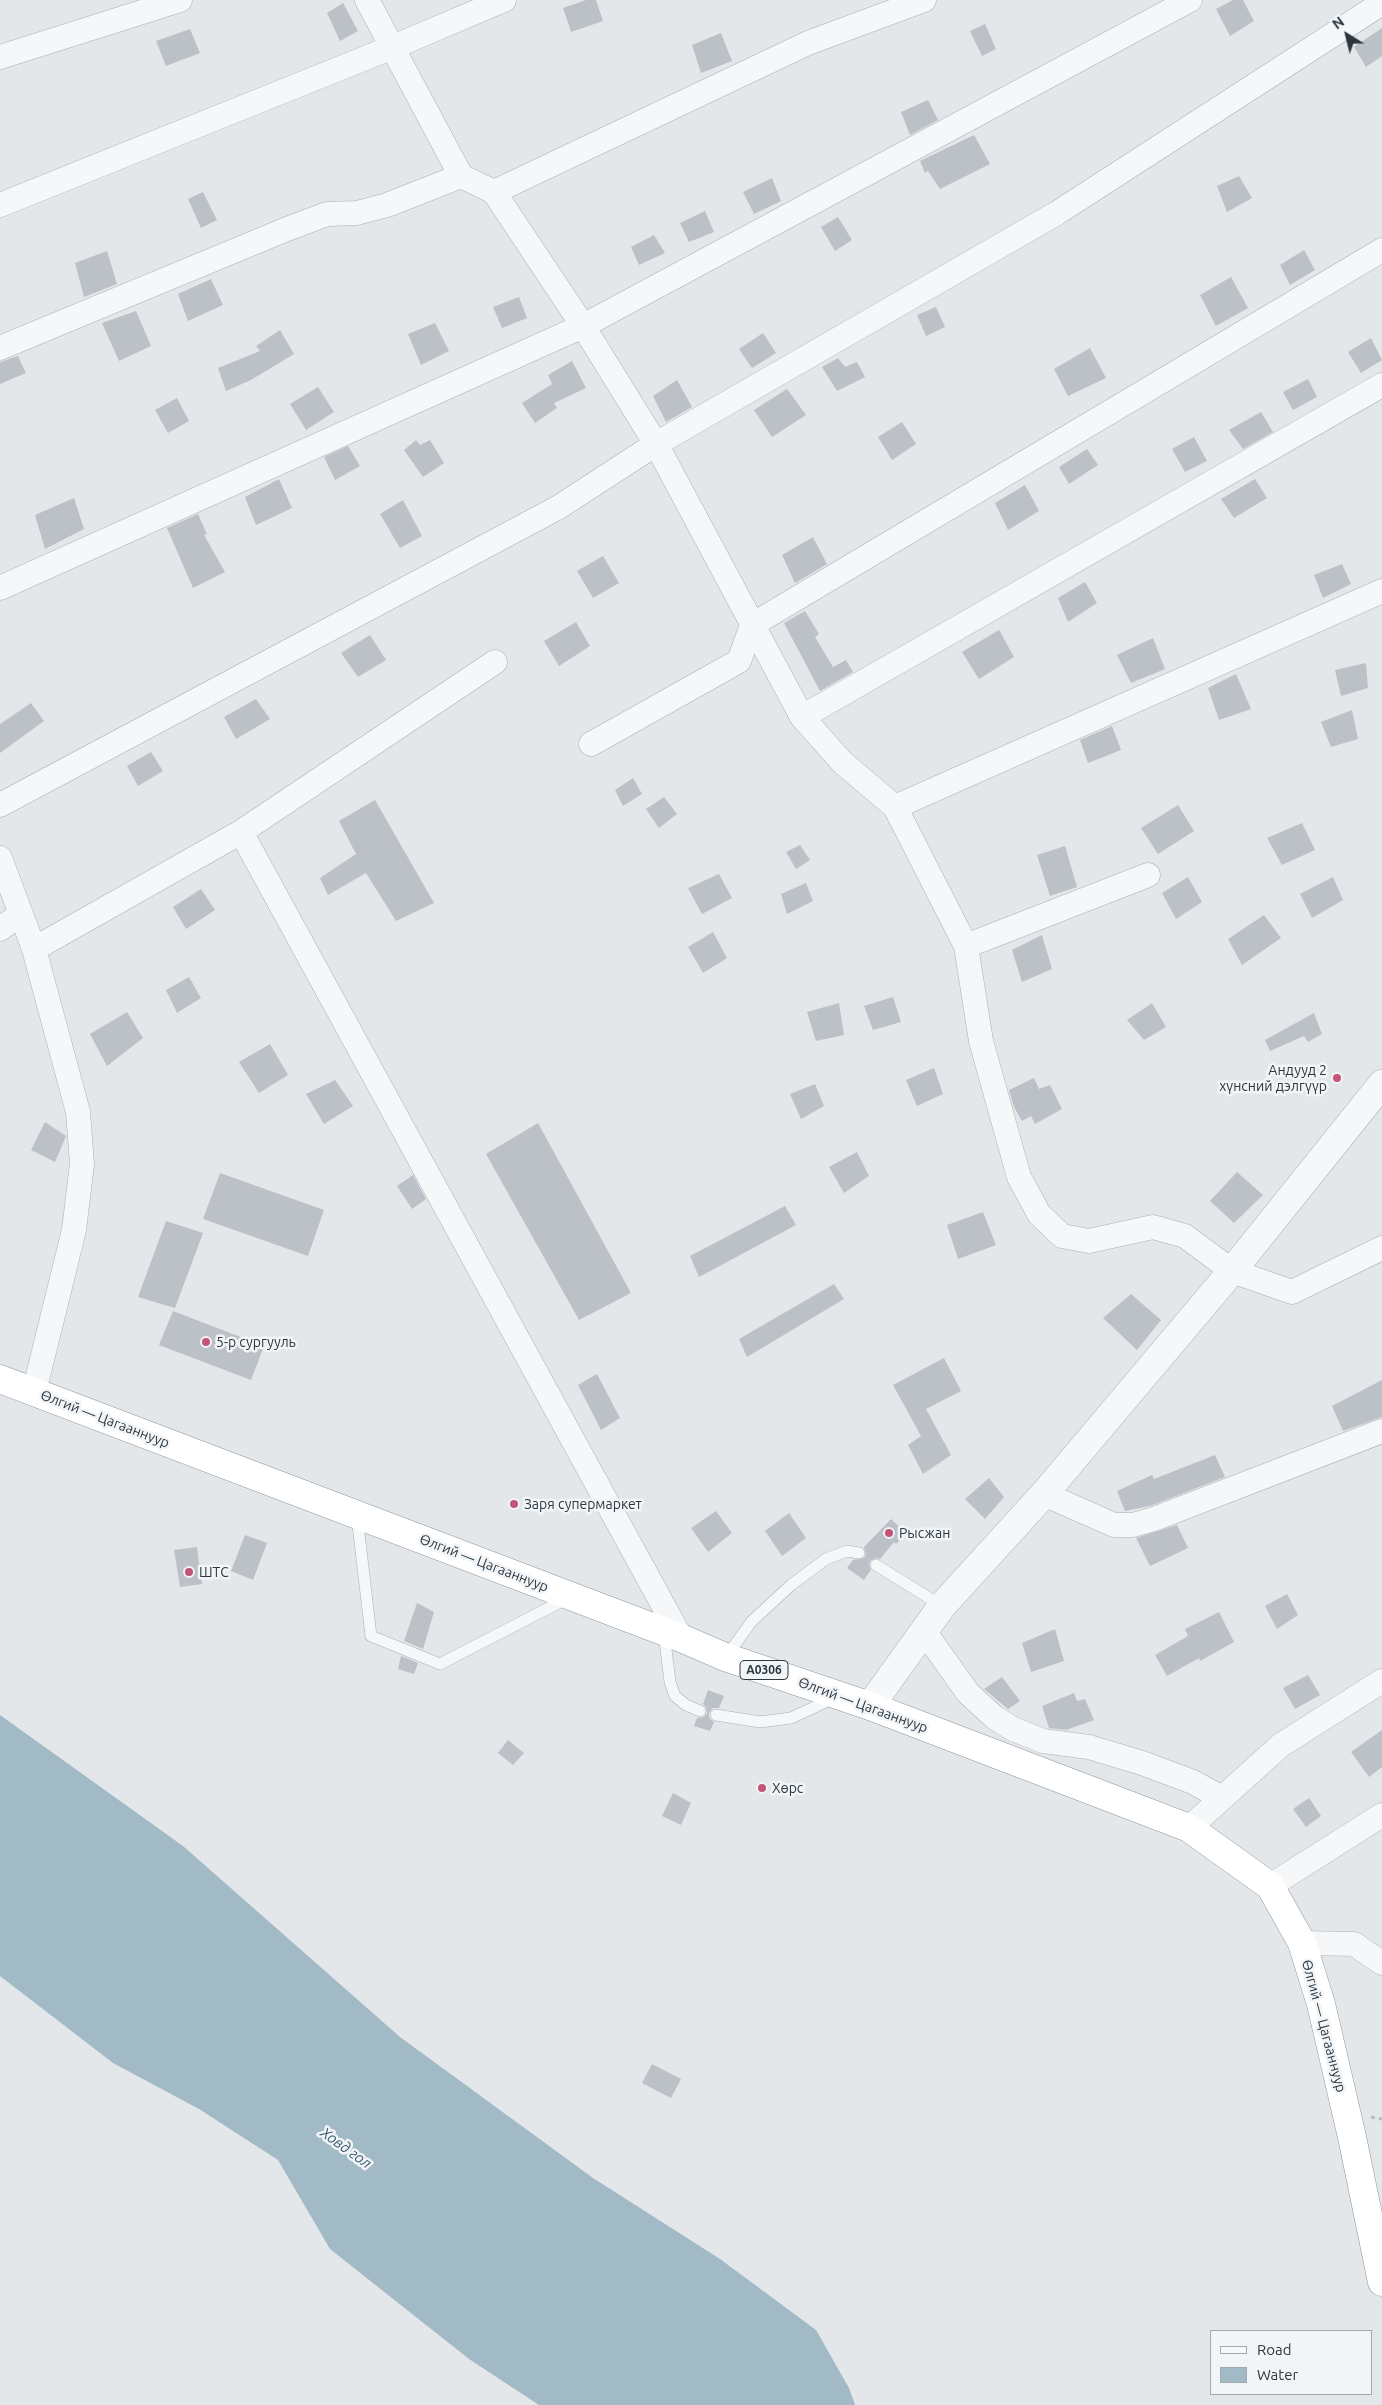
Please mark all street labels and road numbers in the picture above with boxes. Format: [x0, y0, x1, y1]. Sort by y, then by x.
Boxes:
street label: Өлгий — Цагааннуур [38, 1387, 172, 1451]
street label: Өлгий — Цагааннуур [417, 1531, 551, 1595]
road number: A0306 [740, 1660, 788, 1680]
street label: Өлгий — Цагааннуур [796, 1674, 930, 1736]
street label: Өлгий — Цагааннуур [1298, 1958, 1350, 2094]

